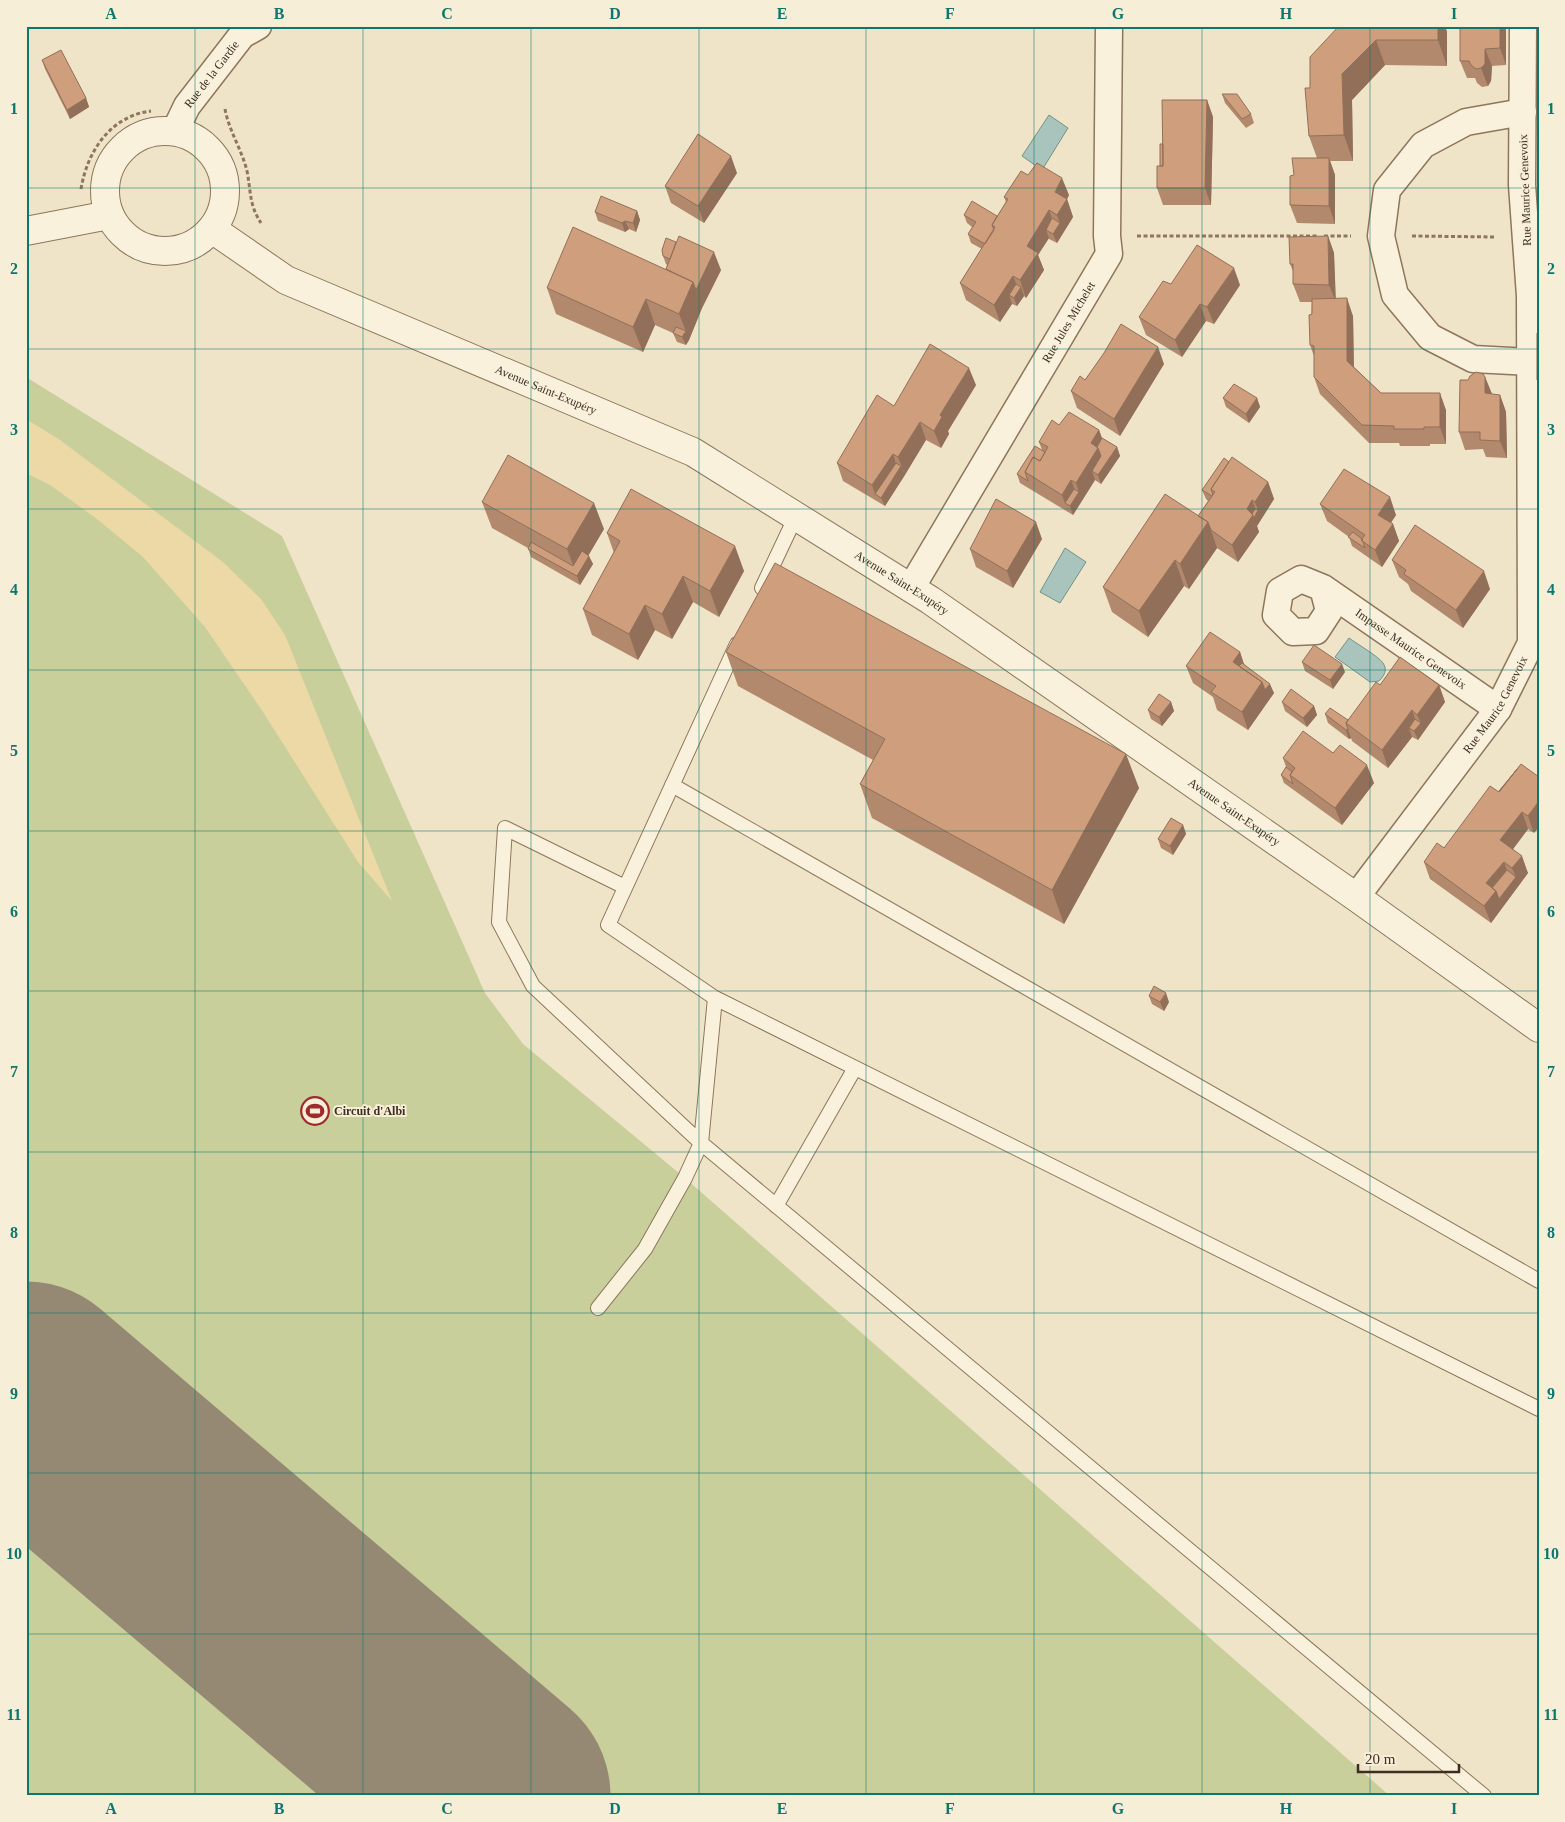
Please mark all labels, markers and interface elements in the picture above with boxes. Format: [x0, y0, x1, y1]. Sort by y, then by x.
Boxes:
text: A [105, 5, 117, 22]
text: B [274, 5, 285, 22]
text: C [441, 5, 453, 22]
text: D [609, 5, 621, 22]
text: E [777, 5, 787, 22]
text: F [945, 5, 955, 22]
text: G [1112, 5, 1125, 22]
text: H [1280, 5, 1293, 22]
text: I [1451, 5, 1457, 22]
street label: Rue de la Gardie [181, 38, 242, 110]
text: 1 [10, 100, 18, 117]
text: 1 [1547, 100, 1555, 117]
street label: Rue Maurice Genevoix [1516, 134, 1534, 246]
text: 2 [10, 260, 18, 277]
text: 2 [1547, 260, 1555, 277]
street label: Rue Jules Michelet [1039, 278, 1098, 365]
street label: Avenue Saint-Exupéry [493, 362, 599, 417]
text: 3 [10, 421, 18, 438]
text: 3 [1547, 421, 1555, 438]
street label: Avenue Saint-Exupéry [852, 548, 951, 618]
text: 4 [10, 581, 18, 598]
text: 4 [1547, 581, 1555, 598]
street label: Impasse Maurice Genevoix [1353, 606, 1469, 692]
street label: Rue Maurice Genevoix [1460, 654, 1530, 756]
text: 5 [10, 742, 18, 759]
text: 5 [1547, 742, 1555, 759]
street label: Avenue Saint-Exupéry [1186, 775, 1283, 849]
text: 6 [10, 903, 18, 920]
text: 6 [1547, 903, 1555, 920]
text: 7 [10, 1063, 18, 1080]
text: 7 [1547, 1063, 1555, 1080]
sports icon: Circuit d'Albi [300, 1096, 330, 1126]
place label: Circuit d'Albi [334, 1104, 406, 1118]
text: 8 [10, 1224, 18, 1241]
text: 8 [1547, 1224, 1555, 1241]
text: 9 [10, 1385, 18, 1402]
text: 9 [1547, 1385, 1555, 1402]
text: 10 [6, 1545, 22, 1562]
text: 10 [1543, 1545, 1559, 1562]
text: 11 [6, 1706, 22, 1723]
text: 11 [1543, 1706, 1559, 1723]
scale bar [1358, 1742, 1459, 1774]
text: 20 m [1365, 1751, 1396, 1767]
text: A [105, 1800, 117, 1817]
text: B [274, 1800, 285, 1817]
text: C [441, 1800, 453, 1817]
text: D [609, 1800, 621, 1817]
text: E [777, 1800, 787, 1817]
text: F [945, 1800, 955, 1817]
text: G [1112, 1800, 1125, 1817]
text: H [1280, 1800, 1293, 1817]
text: I [1451, 1800, 1457, 1817]

